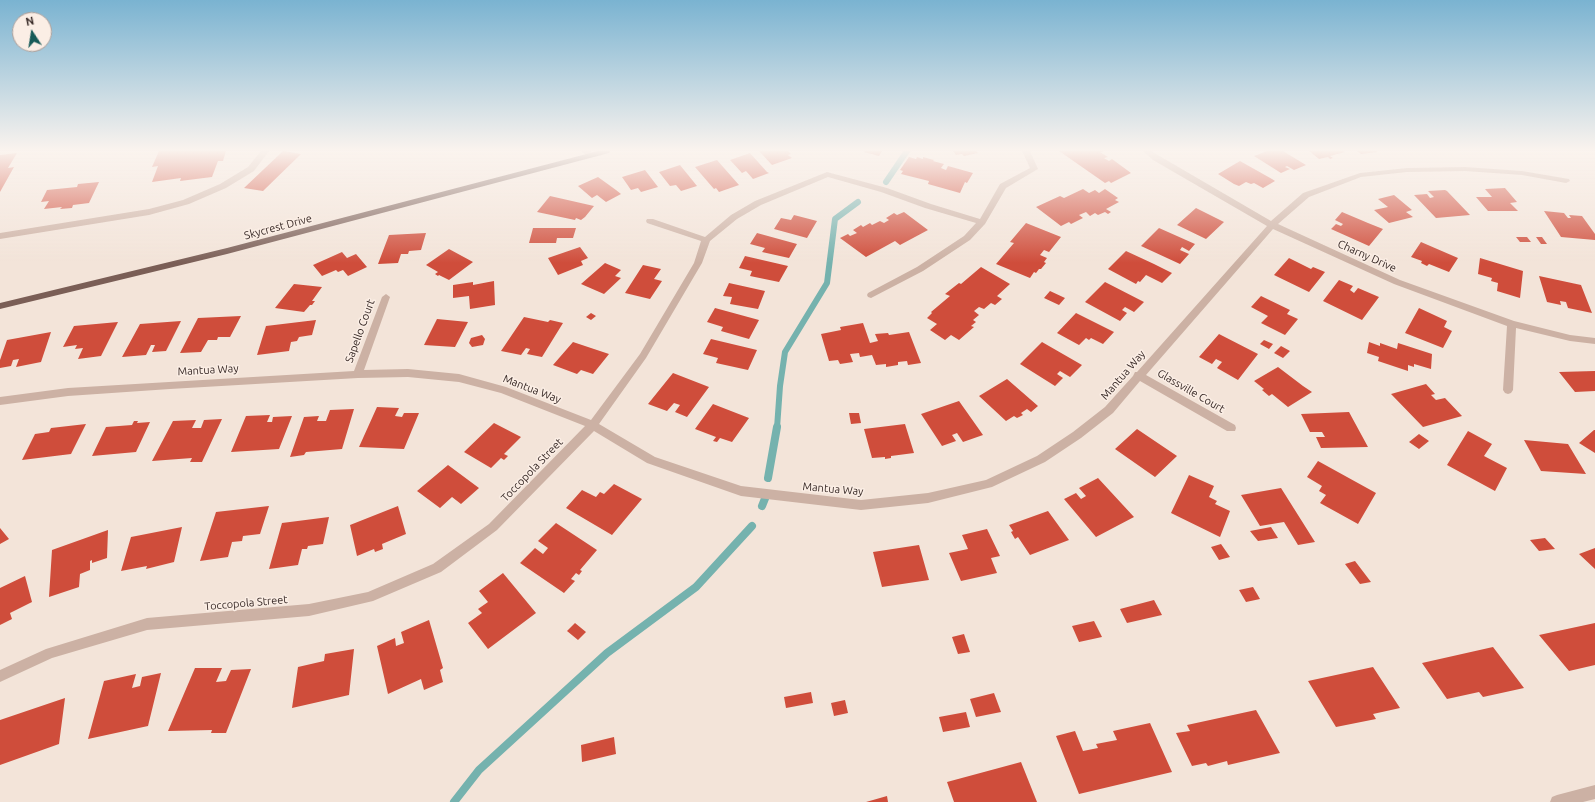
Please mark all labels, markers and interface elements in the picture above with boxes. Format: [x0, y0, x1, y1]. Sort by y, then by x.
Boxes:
north arrow [12, 12, 52, 52]
text: N [24, 15, 35, 28]
street label: Skycrest Drive [243, 212, 313, 242]
street label: Charny Drive [1336, 237, 1398, 275]
street label: Sapello Court [342, 297, 378, 365]
street label: Mantua Way [1098, 348, 1148, 402]
street label: Mantua Way [177, 362, 239, 378]
street label: Glassville Court [1155, 366, 1227, 416]
street label: Mantua Way [501, 372, 563, 406]
street label: Toccopola Street [498, 435, 566, 505]
street label: Mantua Way [802, 480, 864, 498]
street label: Toccopola Street [204, 593, 288, 613]

